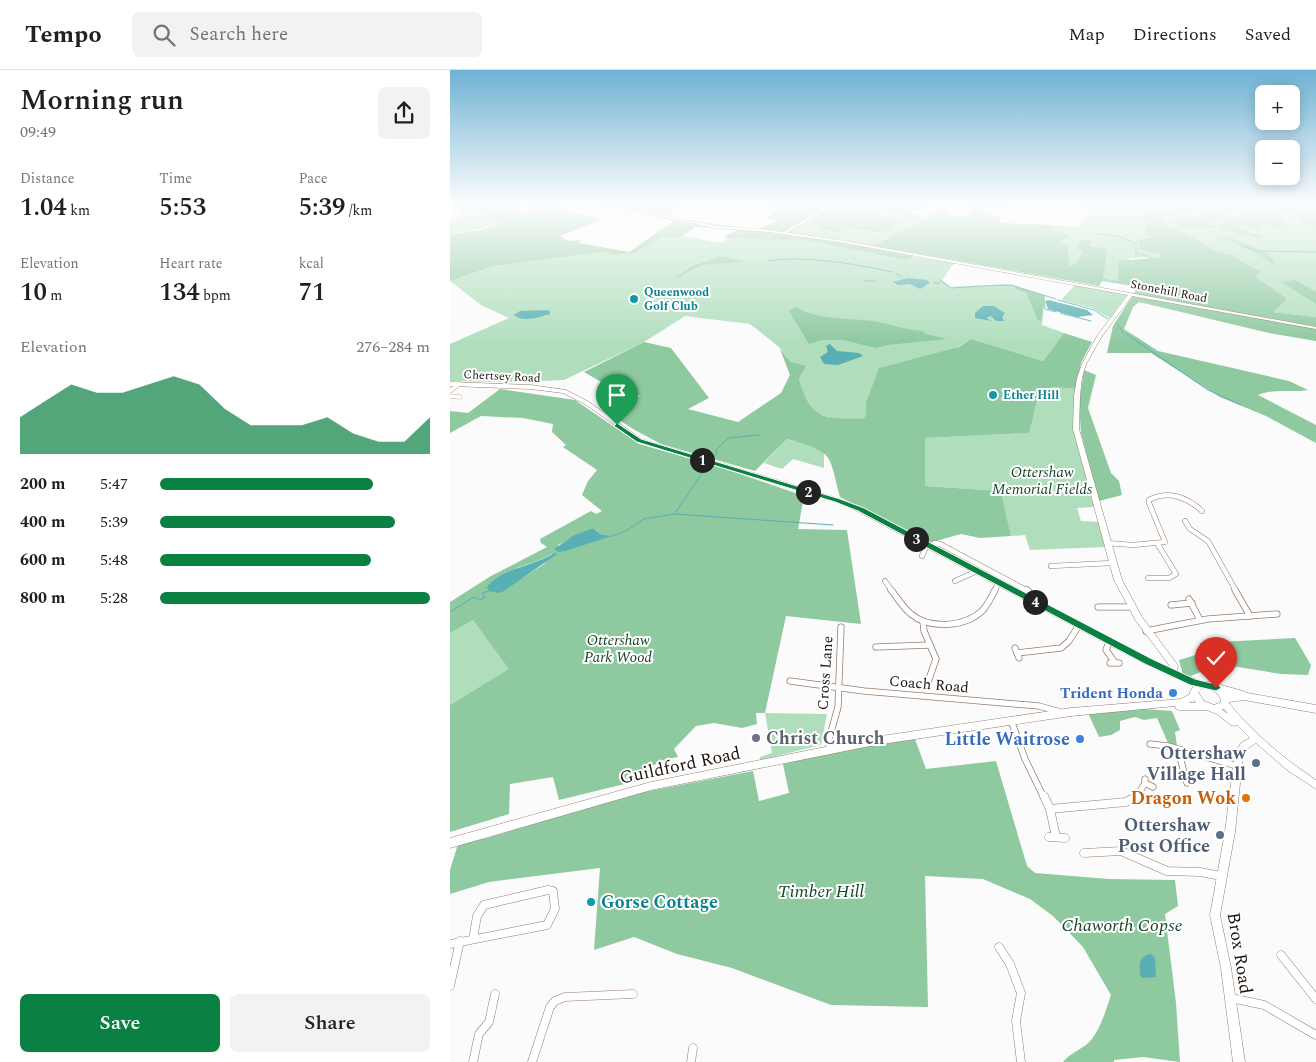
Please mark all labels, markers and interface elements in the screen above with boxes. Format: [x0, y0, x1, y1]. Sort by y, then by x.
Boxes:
search box [132, 12, 482, 57]
text: Tempo [25, 17, 102, 53]
text: Search here [190, 20, 288, 49]
icon: search [150, 21, 178, 49]
text: Map [1069, 21, 1105, 48]
text: Directions [1133, 21, 1217, 48]
text: Saved [1245, 21, 1291, 48]
text: Morning run [20, 79, 184, 122]
map controls [1255, 85, 1300, 185]
button: + [1255, 85, 1300, 130]
button: share [378, 87, 430, 139]
text: 09:49 [20, 120, 56, 144]
button: − [1255, 140, 1300, 185]
text: Distance [20, 168, 75, 189]
text: Time [159, 168, 192, 189]
text: Pace [299, 168, 328, 189]
text: 1.04 [20, 189, 67, 227]
text: 5:53 [159, 189, 206, 227]
text: 5:39 [299, 189, 345, 227]
text: km [67, 200, 90, 221]
text: /km [345, 200, 372, 221]
text: Elevation [20, 253, 79, 274]
text: Heart rate [159, 253, 223, 274]
text: kcal [299, 253, 324, 274]
text: 10 [20, 274, 47, 312]
text: 134 [159, 274, 200, 312]
text: 71 [299, 274, 325, 312]
street label: Stonehill Road [1129, 275, 1209, 308]
place label: Queenwood Golf Club [644, 283, 709, 316]
text: m [47, 285, 62, 306]
text: bpm [200, 285, 231, 306]
marker: Queenwood Golf Club [628, 293, 640, 305]
text: Elevation [20, 335, 87, 359]
text: 276–284 m [356, 335, 430, 359]
street label: Chertsey Road [463, 365, 541, 388]
pin [596, 374, 638, 425]
icon: arrive [603, 381, 631, 409]
place label: Ether Hill [1003, 386, 1059, 405]
marker: Ether Hill [987, 389, 999, 401]
pin: 1 [690, 448, 714, 472]
text: 1 [699, 450, 706, 471]
park label: Ottershaw Memorial Fields [992, 461, 1093, 501]
text: 200 m [20, 472, 65, 496]
text: 5:47 [100, 472, 128, 496]
pin: 2 [796, 480, 820, 504]
text: 2 [805, 482, 812, 503]
text: 400 m [20, 510, 65, 534]
text: 5:39 [100, 510, 128, 534]
pin: 3 [904, 526, 928, 552]
text: 3 [913, 529, 920, 550]
text: 600 m [20, 548, 65, 572]
text: 5:48 [100, 548, 128, 572]
text: 800 m [20, 586, 65, 610]
text: 5:28 [100, 586, 128, 610]
pin: 4 [1022, 590, 1048, 614]
text: 4 [1032, 592, 1039, 613]
park label: Ottershaw Park Wood [584, 629, 652, 669]
street label: Cross Lane [811, 635, 840, 711]
pin [1195, 637, 1237, 688]
icon: check [1202, 644, 1230, 672]
street label: Coach Road [888, 670, 970, 699]
place label: Trident Honda [1060, 682, 1163, 705]
marker: Trident Honda [1167, 687, 1179, 699]
place label: Christ Church [766, 725, 885, 752]
place label: Little Waitrose [944, 726, 1070, 753]
marker: Christ Church [750, 732, 762, 744]
marker: Little Waitrose [1074, 733, 1086, 745]
street label: Guildford Road [617, 739, 743, 791]
place label: Ottershaw Village Hall [1146, 740, 1247, 788]
marker: Ottershaw Village Hall [1250, 757, 1262, 769]
place label: Dragon Wok [1131, 785, 1236, 812]
marker: Dragon Wok [1240, 792, 1252, 804]
place label: Ottershaw Post Office [1118, 812, 1211, 860]
marker: Ottershaw Post Office [1214, 829, 1226, 841]
park label: Timber Hill [778, 878, 864, 905]
place label: Gorse Cottage [601, 889, 718, 916]
marker: Gorse Cottage [585, 896, 597, 908]
street label: Brox Road [1220, 910, 1259, 996]
park label: Chaworth Copse [1062, 912, 1183, 939]
button: Save [20, 994, 220, 1052]
button: Share [230, 994, 430, 1052]

